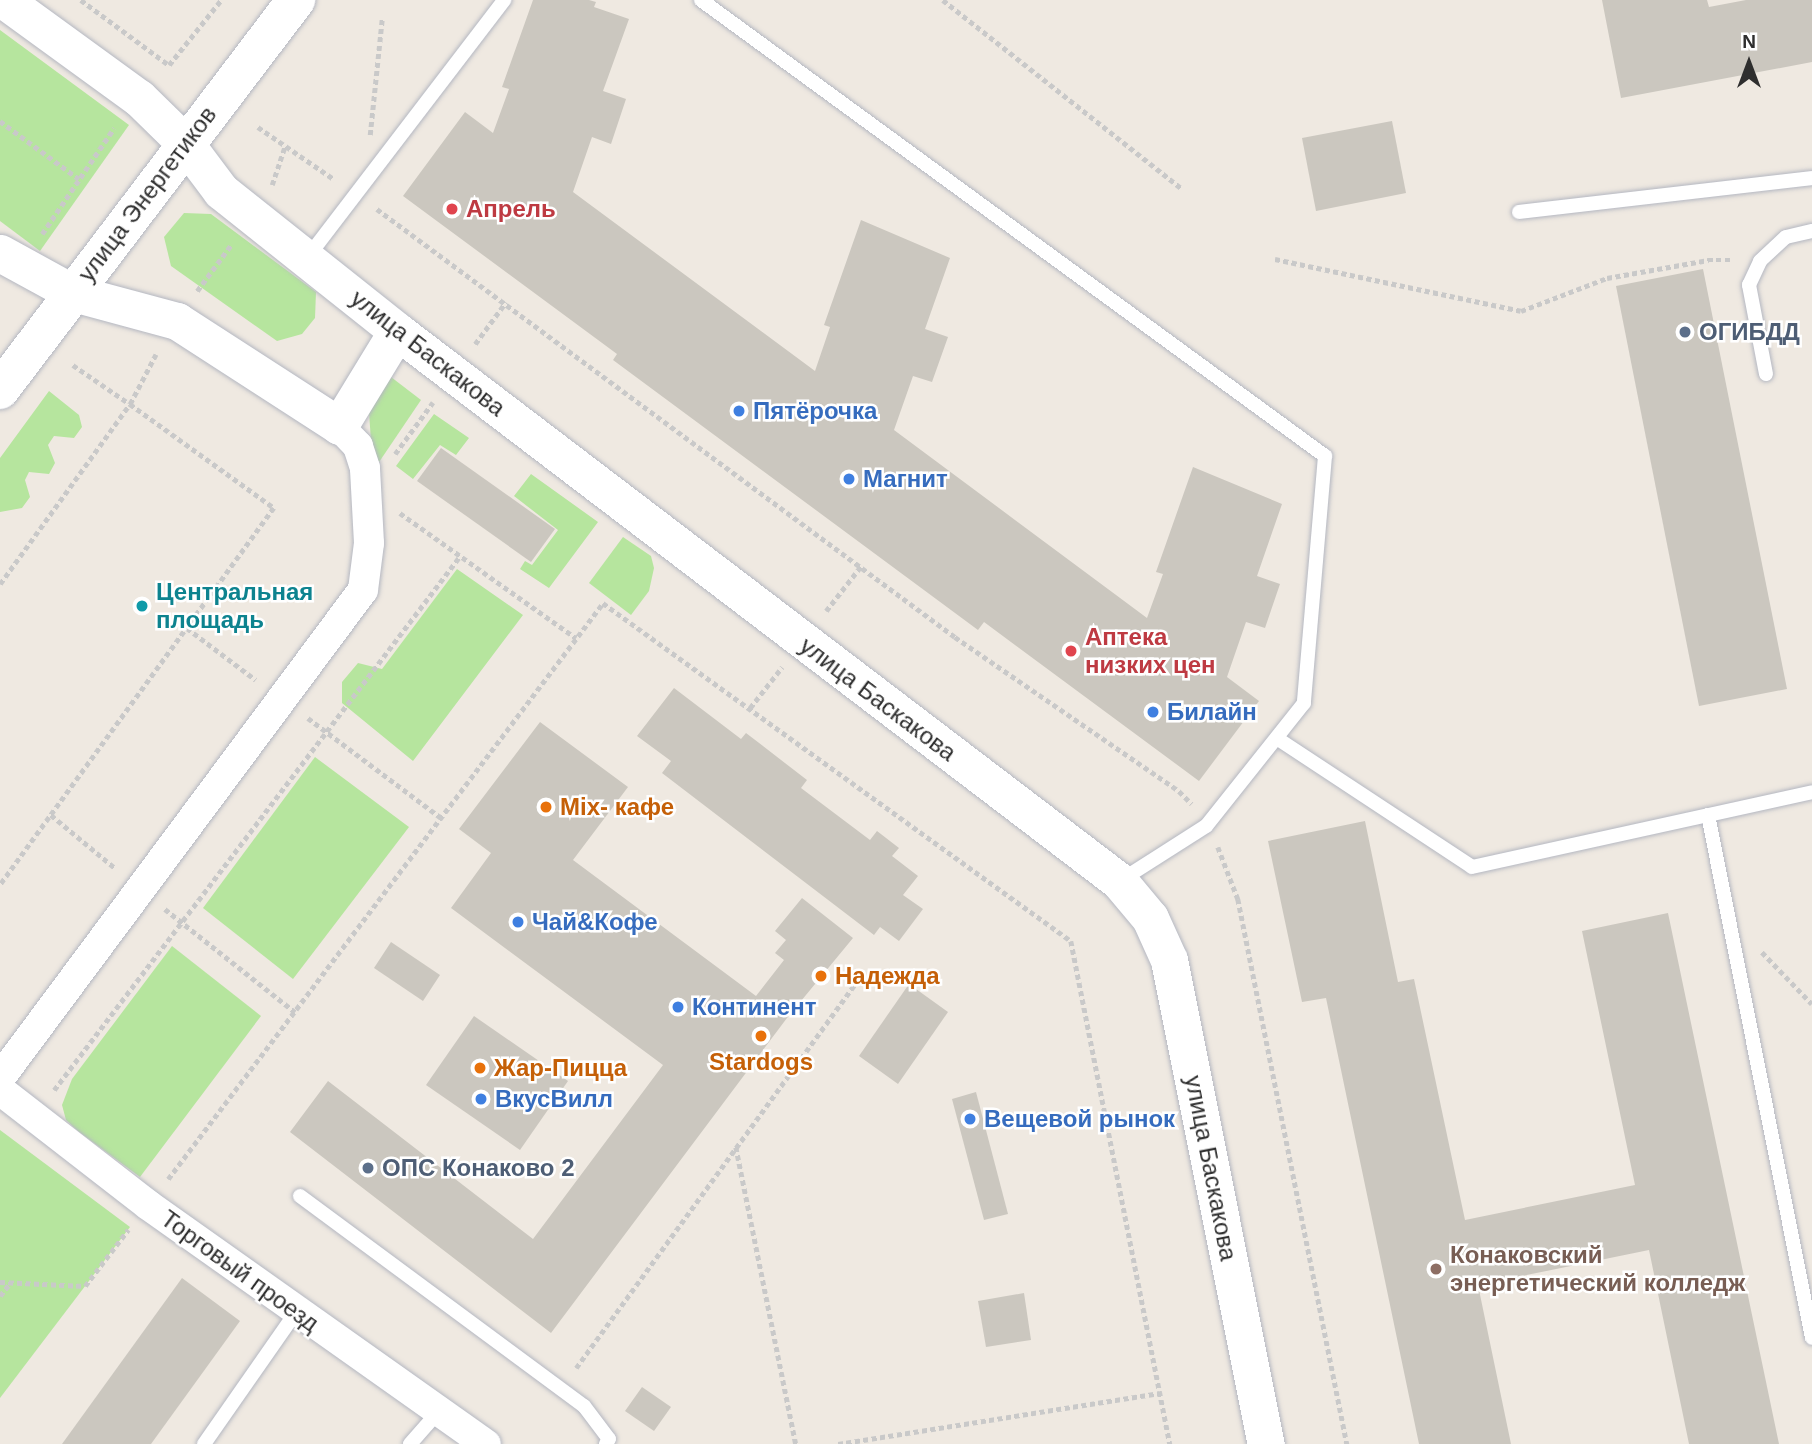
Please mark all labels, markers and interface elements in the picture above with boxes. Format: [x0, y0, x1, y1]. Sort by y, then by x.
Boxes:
north arrow [1714, 28, 1784, 98]
text: N [1742, 31, 1756, 52]
street label: улица Энергетиков [72, 101, 222, 287]
place label: Апрель [466, 195, 556, 223]
marker: Апрель [444, 201, 460, 217]
street label: улица Баскакова [345, 284, 511, 422]
place label: ОГИБДД [1699, 318, 1800, 346]
marker: ОГИБДД [1677, 324, 1693, 340]
place label: Пятёрочка [753, 397, 877, 425]
marker: Пятёрочка [731, 403, 747, 419]
place label: Магнит [863, 465, 948, 493]
marker: Магнит [841, 471, 857, 487]
place label: Центральная площадь [156, 578, 313, 634]
marker: Центральная площадь [134, 598, 150, 614]
place label: Аптека низких цен [1085, 623, 1216, 679]
street label: улица Баскакова [794, 631, 962, 767]
marker: Аптека низких цен [1063, 643, 1079, 659]
place label: Билайн [1167, 698, 1257, 726]
marker: Билайн [1145, 704, 1161, 720]
place label: Mix- кафе [560, 793, 674, 821]
marker: Mix- кафе [538, 799, 554, 815]
place label: Чай&Кофе [532, 908, 658, 936]
marker: Чай&Кофе [510, 914, 526, 930]
place label: Надежда [835, 962, 940, 990]
marker: Надежда [813, 968, 829, 984]
place label: Континент [692, 993, 816, 1021]
marker: Континент [670, 999, 686, 1015]
marker: Stardogs [753, 1028, 769, 1044]
place label: Stardogs [709, 1048, 813, 1076]
place label: Жар-Пицца [494, 1054, 627, 1082]
marker: Жар-Пицца [472, 1060, 488, 1076]
street label: улица Баскакова [1179, 1073, 1243, 1263]
place label: ВкусВилл [495, 1085, 613, 1113]
marker: ВкусВилл [473, 1091, 489, 1107]
place label: Вещевой рынок [984, 1105, 1175, 1133]
marker: Вещевой рынок [962, 1111, 978, 1127]
place label: ОПС Конаково 2 [382, 1154, 575, 1182]
marker: ОПС Конаково 2 [360, 1160, 376, 1176]
street label: Торговый проезд [155, 1204, 325, 1338]
place label: Конаковский энергетический колледж [1450, 1241, 1745, 1297]
marker: Конаковский энергетический колледж [1428, 1261, 1444, 1277]

